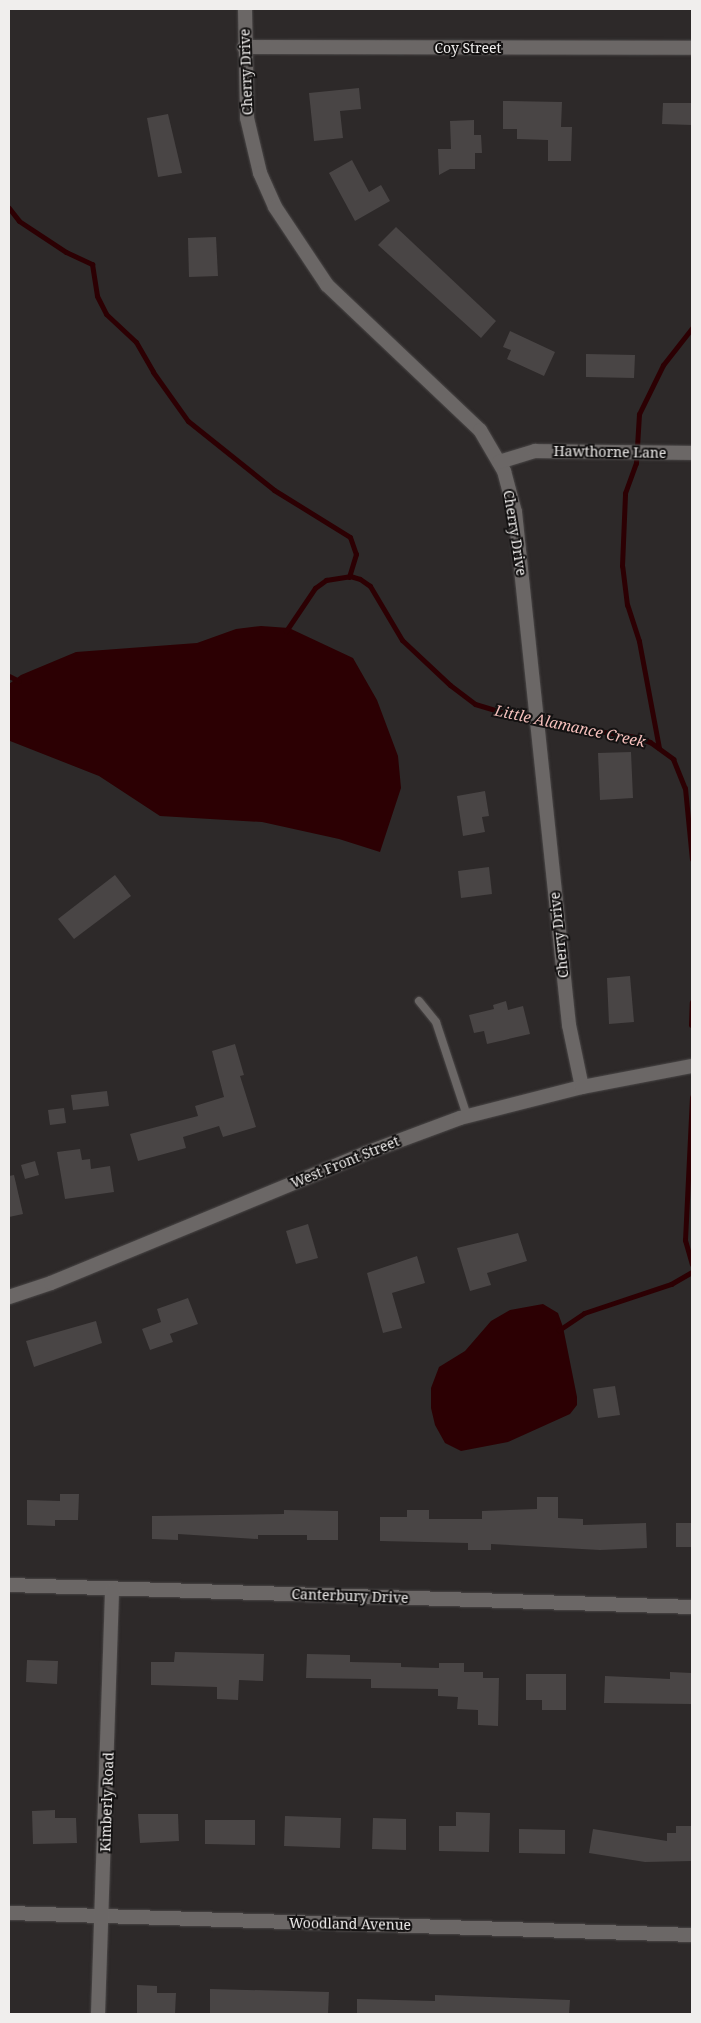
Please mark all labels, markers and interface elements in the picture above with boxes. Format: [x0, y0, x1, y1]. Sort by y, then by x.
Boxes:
street label: Cherry Drive [236, 28, 256, 116]
street label: Coy Street [435, 40, 501, 56]
street label: Hawthorne Lane [553, 443, 667, 461]
street label: Cherry Drive [500, 489, 530, 577]
water label: Little Alamance Creek [493, 701, 647, 751]
street label: Cherry Drive [546, 891, 572, 979]
street label: West Front Street [288, 1133, 402, 1191]
street label: Canterbury Drive [291, 1586, 409, 1606]
street label: Kimberly Road [97, 1752, 117, 1852]
street label: Woodland Avenue [289, 1915, 411, 1933]

